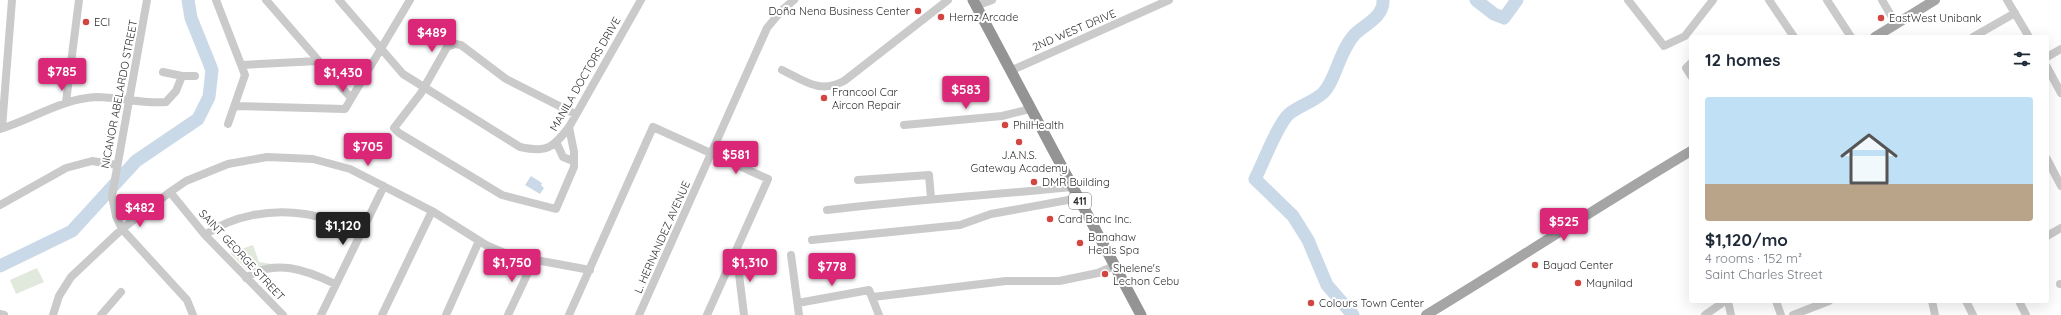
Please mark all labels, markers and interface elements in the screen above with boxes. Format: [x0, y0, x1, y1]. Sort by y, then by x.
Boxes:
place label: Doña Nena Business Center [768, 4, 911, 18]
marker: Doña Nena Business Center [913, 6, 923, 16]
street label: 2ND WEST DRIVE [1030, 6, 1118, 54]
place label: Hernz Arcade [949, 10, 1018, 24]
place label: EastWest Unibank [1889, 11, 1982, 25]
marker: Hernz Arcade [936, 12, 946, 22]
marker: EastWest Unibank [1876, 13, 1886, 23]
street label: MANILA DOCTORS DRIVE [547, 14, 623, 134]
place label: ECI [94, 15, 110, 29]
marker: ECI [81, 17, 91, 27]
street label: NICANOR ABELARDO STREET [98, 18, 140, 170]
pin: $489 [408, 19, 456, 53]
text: $489 [417, 24, 447, 40]
icon: filters [2011, 48, 2033, 70]
text: 12 homes [1705, 49, 1781, 70]
pin: $785 [38, 58, 86, 92]
pin: $1,430 [310, 59, 376, 93]
text: $785 [47, 63, 77, 79]
text: $1,430 [323, 64, 363, 80]
pin: $583 [942, 76, 990, 110]
text: $583 [951, 81, 981, 97]
place label: Francool Car Aircon Repair [832, 85, 901, 112]
marker: Francool Car Aircon Repair [819, 93, 829, 103]
place label: PhilHealth [1013, 118, 1064, 132]
marker: PhilHealth [1000, 120, 1010, 130]
icon: home [1833, 123, 1905, 195]
pin: $705 [344, 133, 392, 167]
marker: J.A.N.S. Gateway Academy [1014, 137, 1024, 147]
text: $705 [353, 138, 383, 154]
pin: $581 [712, 141, 760, 175]
text: $581 [722, 146, 750, 162]
place label: J.A.N.S. Gateway Academy [970, 148, 1068, 175]
place label: DMR Building [1042, 175, 1110, 189]
marker: DMR Building [1029, 177, 1039, 187]
street label: L. HERNANDEZ AVENUE [631, 179, 693, 295]
road number: 411 [1069, 193, 1091, 209]
pin: $482 [116, 194, 164, 228]
text: $482 [125, 199, 155, 215]
street label: SAINT GEORGE STREET [196, 207, 288, 304]
pin: $525 [1540, 208, 1588, 242]
pin: $1,120 [310, 212, 376, 246]
place label: Card Banc Inc. [1058, 212, 1131, 226]
text: $525 [1549, 213, 1579, 229]
marker: Card Banc Inc. [1045, 214, 1055, 224]
text: $1,120 [325, 217, 361, 233]
text: $1,120/mo [1705, 229, 1788, 250]
place label: Banahaw Heals Spa [1088, 230, 1139, 257]
marker: Banahaw Heals Spa [1075, 238, 1085, 248]
pin: $1,750 [479, 249, 545, 283]
pin: $1,310 [717, 249, 783, 283]
text: 4 rooms · 152 m² [1705, 250, 1802, 266]
pin: $778 [808, 253, 856, 287]
text: $1,750 [492, 254, 532, 270]
text: $1,310 [732, 254, 768, 270]
text: $778 [817, 258, 847, 274]
place label: Bayad Center [1543, 258, 1614, 272]
marker: Bayad Center [1530, 260, 1540, 270]
place label: Shelene's Lechon Cebu [1113, 261, 1179, 288]
text: Saint Charles Street [1705, 266, 1823, 282]
marker: Shelene's Lechon Cebu [1100, 269, 1110, 279]
place label: Maynilad [1586, 276, 1633, 290]
marker: Maynilad [1573, 278, 1583, 288]
place label: Colours Town Center [1319, 296, 1425, 310]
marker: Colours Town Center [1306, 298, 1316, 308]

